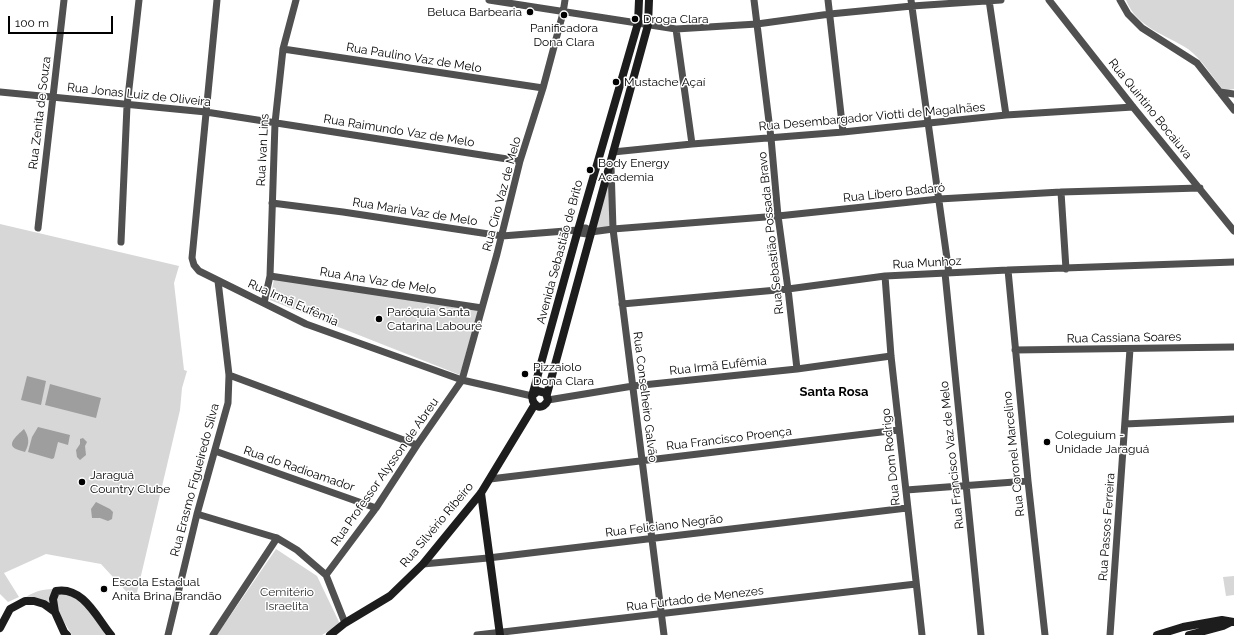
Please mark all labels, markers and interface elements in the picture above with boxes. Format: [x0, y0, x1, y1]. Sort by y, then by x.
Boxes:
place label: Beluca Barbearia [427, 5, 522, 19]
marker: Beluca Barbearia [525, 7, 535, 17]
scale bar [10, 8, 115, 34]
marker: Panificadora Dona Clara [559, 10, 569, 20]
place label: Droga Clara [643, 12, 709, 26]
marker: Droga Clara [630, 14, 640, 24]
text: 100 m [15, 16, 49, 30]
place label: Panificadora Dona Clara [530, 21, 598, 49]
street label: Rua Paulino Vaz de Melo [345, 40, 483, 76]
street label: Rua Zenita de Souza [26, 56, 54, 170]
street label: Rua Quintino Bocaiuva [1105, 56, 1195, 162]
place label: Mustache Açaí [624, 75, 705, 89]
marker: Mustache Açaí [611, 77, 621, 87]
street label: Rua Jonas Luiz de Oliveira [66, 80, 212, 110]
street label: Rua Desembargador Viotti de Magalhães [758, 100, 986, 134]
street label: Rua Raimundo Vaz de Melo [322, 112, 476, 150]
street label: Rua Ivan Lins [254, 113, 272, 187]
street label: Rua Ciro Vaz de Melo [480, 135, 524, 253]
street label: Rua Sebastião Possada Bravo [755, 151, 787, 315]
place label: Body Energy Academia [598, 156, 669, 184]
marker: Body Energy Academia [585, 165, 595, 175]
street label: Avenida Sebastião de Brito [534, 178, 586, 326]
street label: Rua Líbero Badaró [842, 180, 946, 206]
street label: Rua Maria Vaz de Melo [351, 195, 479, 229]
street label: Rua Munhoz [892, 254, 962, 272]
street label: Rua Ana Vaz de Melo [319, 265, 437, 297]
street label: Rua Irmã Eufêmia [246, 277, 340, 329]
place label: Paróquia Santa Catarina Labouré [387, 305, 482, 333]
marker: Paróquia Santa Catarina Labouré [374, 314, 384, 324]
street label: Rua Cassiana Soares [1067, 330, 1181, 346]
street label: Rua Conselheiro Galvão [630, 331, 660, 463]
street label: Rua Irmã Eufêmia [669, 354, 767, 378]
place label: Pizzaiolo Dona Clara [533, 360, 594, 388]
marker: Pizzaiolo Dona Clara [520, 369, 530, 379]
street label: Rua Francisco Vaz de Melo [937, 380, 967, 530]
district label: Santa Rosa [800, 384, 868, 400]
street label: Rua Coronel Marcelino [1000, 391, 1028, 517]
street label: Rua Professor Alysson de Abreu [328, 395, 442, 549]
street label: Rua Erasmo Figueiredo Silva [168, 402, 222, 558]
street label: Rua Dom Rodrigo [879, 408, 903, 506]
street label: Rua Francisco Proença [665, 424, 793, 454]
place label: Coleguium - Unidade Jaraguá [1055, 428, 1149, 456]
marker: Coleguium - Unidade Jaraguá [1042, 437, 1052, 447]
street label: Rua do Radioamador [242, 443, 356, 495]
place label: Jaraguá Country Clube [90, 468, 170, 496]
street label: Rua Passos Ferreira [1096, 472, 1118, 582]
marker: Jaraguá Country Clube [77, 477, 87, 487]
street label: Rua Silvério Ribeiro [397, 480, 477, 570]
street label: Rua Feliciano Negrão [604, 512, 724, 540]
place label: Escola Estadual Anita Brina Brandão [112, 575, 222, 603]
street label: Rua Furtado de Menezes [625, 583, 765, 615]
marker: Escola Estadual Anita Brina Brandão [99, 584, 109, 594]
park label: Cemitério Israelita [260, 585, 314, 613]

